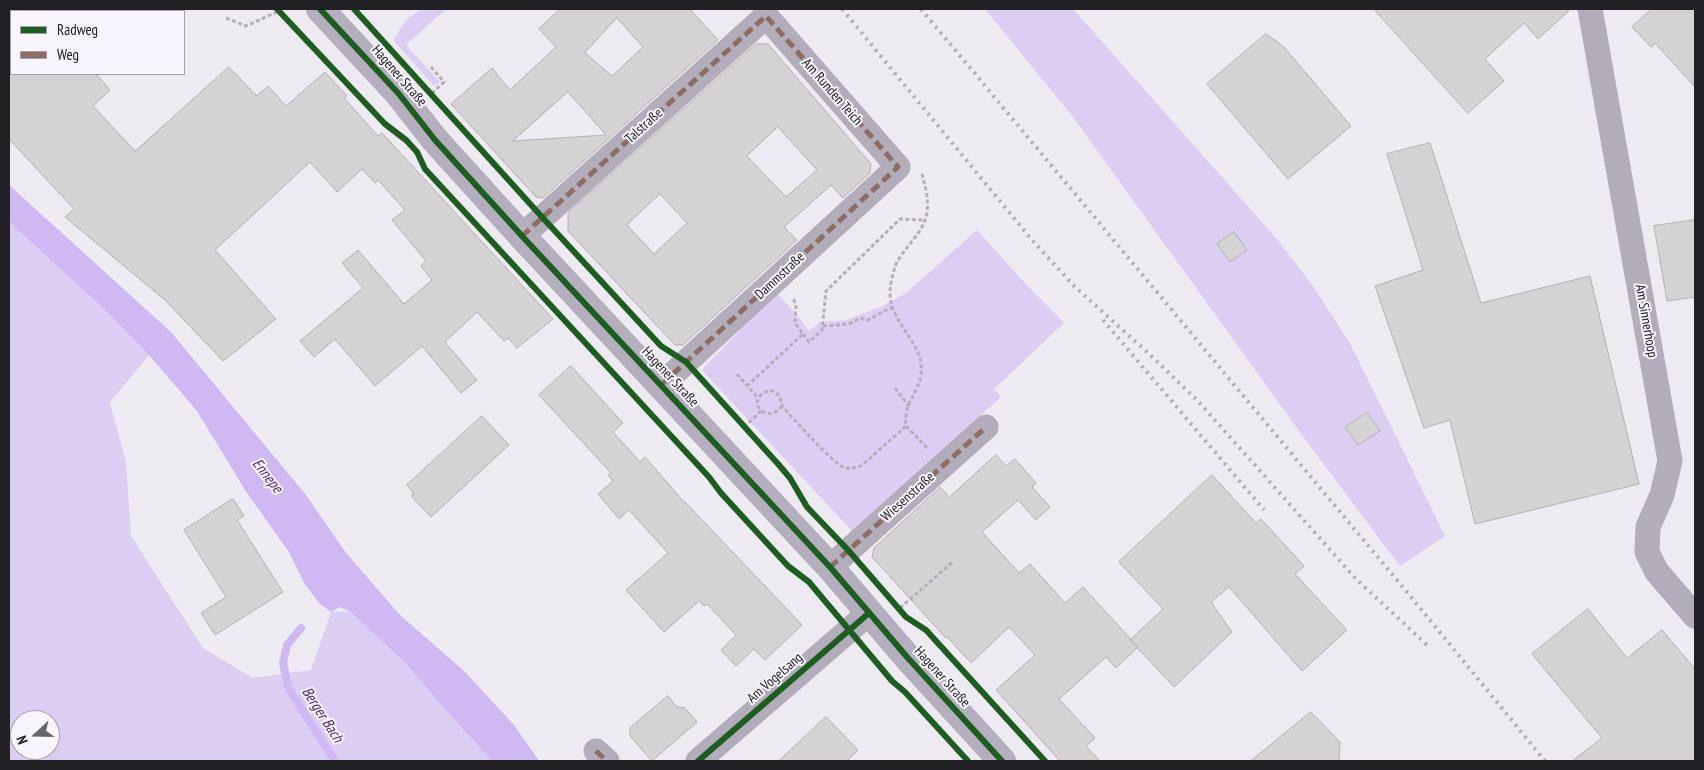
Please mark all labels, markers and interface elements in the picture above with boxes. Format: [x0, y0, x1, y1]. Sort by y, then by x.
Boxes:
legend [10, 10, 185, 75]
text: Radweg [57, 20, 98, 39]
street label: Hagener Straße [368, 42, 430, 110]
text: Weg [57, 45, 79, 64]
street label: Am Runden Teich [798, 55, 866, 129]
street label: Talstraße [622, 105, 666, 147]
street label: Dammstraße [752, 249, 808, 303]
street label: Am Sinnerhoop [1631, 283, 1661, 359]
street label: Hagener Straße [638, 344, 702, 410]
water label: Ennepe [248, 455, 286, 497]
street label: Wiesenstraße [878, 469, 938, 525]
street label: Hagener Straße [910, 643, 974, 711]
street label: Am Vogelsang [744, 649, 806, 707]
water label: Berger Bach [297, 684, 347, 746]
north arrow [10, 710, 60, 760]
text: N [12, 733, 32, 747]

